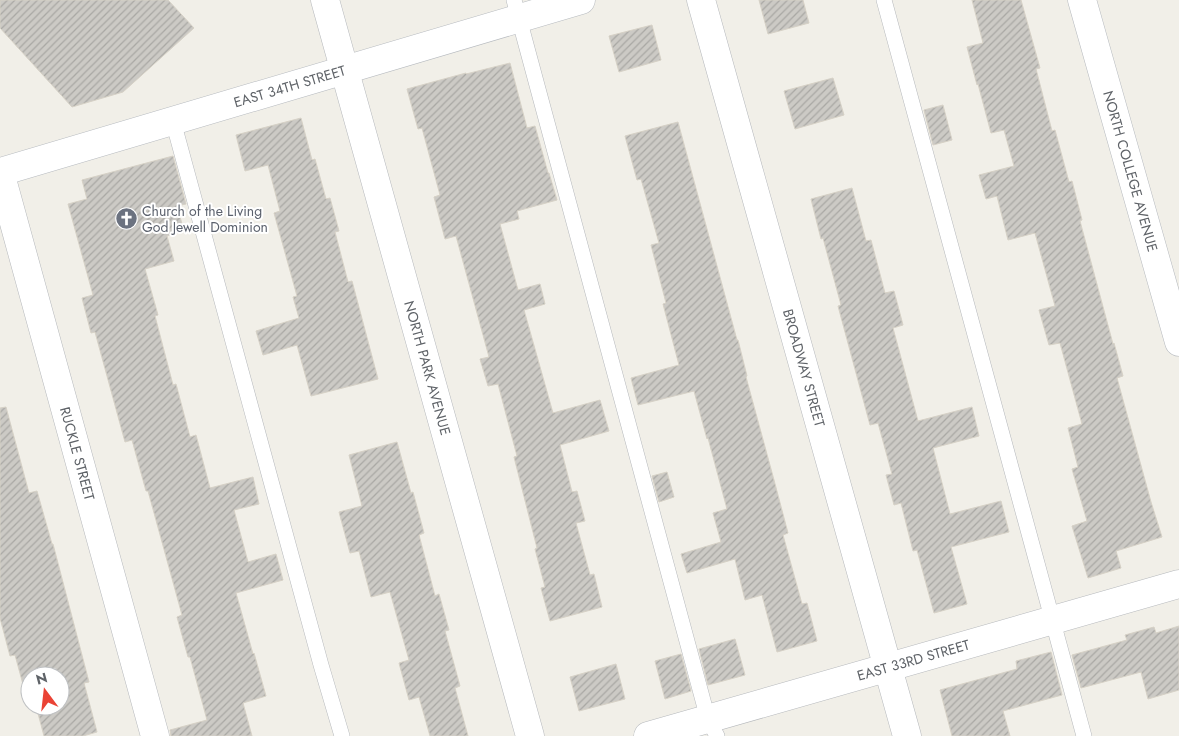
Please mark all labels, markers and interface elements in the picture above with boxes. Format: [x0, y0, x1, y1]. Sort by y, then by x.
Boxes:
street label: EAST 34TH STREET [231, 60, 348, 112]
street label: NORTH COLLEGE AVENUE [1098, 88, 1163, 254]
place label: Church of the Living God Jewell Dominion [142, 201, 268, 237]
church icon: Church of the Living God Jewell Dominion [114, 207, 138, 231]
street label: NORTH PARK AVENUE [399, 299, 456, 437]
street label: BROADWAY STREET [778, 307, 830, 429]
street label: RUCKLE STREET [55, 404, 100, 503]
street label: EAST 33RD STREET [855, 634, 972, 686]
north arrow [20, 666, 70, 716]
text: N [34, 667, 50, 690]

